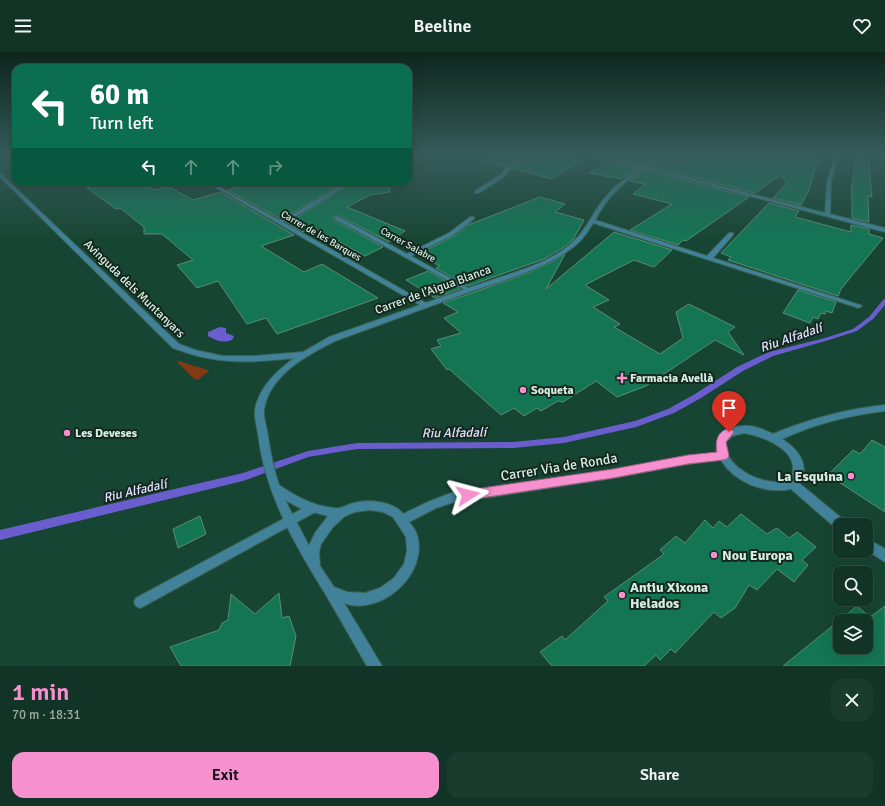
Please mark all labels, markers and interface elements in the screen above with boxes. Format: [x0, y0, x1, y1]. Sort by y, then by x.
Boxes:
icon: menu [12, 15, 34, 37]
text: Beeline [413, 15, 472, 37]
icon: heart [851, 15, 873, 37]
text: 60 m [90, 78, 149, 112]
icon: left [24, 80, 76, 132]
text: Turn left [90, 112, 153, 134]
icon: left [138, 156, 160, 178]
icon: ahead [180, 156, 202, 178]
icon: ahead [222, 156, 244, 178]
icon: right [264, 156, 286, 178]
street label: Carrer de les Barques [279, 208, 364, 264]
street label: Carrer Salabre [378, 225, 438, 265]
street label: Avinguda dels Muntanyars [80, 237, 188, 341]
street label: Carrer de l’Aigua Blanca [373, 262, 493, 318]
water label: Riu Alfadalí [758, 319, 826, 356]
place label: Farmacia Avellà [630, 371, 713, 386]
marker: Farmacia Avellà [617, 373, 627, 383]
place label: Soqueta [531, 383, 574, 398]
marker: Soqueta [518, 385, 528, 395]
pin [712, 391, 746, 432]
icon: arrive [718, 397, 740, 419]
water label: Riu Alfadalí [422, 424, 489, 442]
place label: Les Deveses [75, 426, 138, 441]
marker: Les Deveses [62, 428, 72, 438]
street label: Carrer Via de Ronda [499, 449, 619, 485]
place label: La Esquina [777, 468, 843, 485]
marker: La Esquina [846, 471, 856, 481]
position arrow [447, 474, 489, 516]
water label: Riu Alfadalí [102, 475, 171, 506]
map controls [833, 518, 873, 654]
button: sound [833, 518, 873, 558]
place label: Nou Europa [722, 547, 793, 564]
marker: Nou Europa [709, 550, 719, 560]
button: search [833, 566, 873, 606]
place label: Antiu Xixona Helados [630, 579, 708, 612]
marker: Antiu Xixona Helados [617, 590, 627, 600]
button: layers [833, 614, 873, 654]
text: 1 min [12, 677, 69, 707]
button: close [831, 679, 873, 721]
text: 70 m · 18:31 [12, 707, 81, 723]
button: Exit [12, 752, 439, 798]
button: Share [447, 752, 873, 798]

